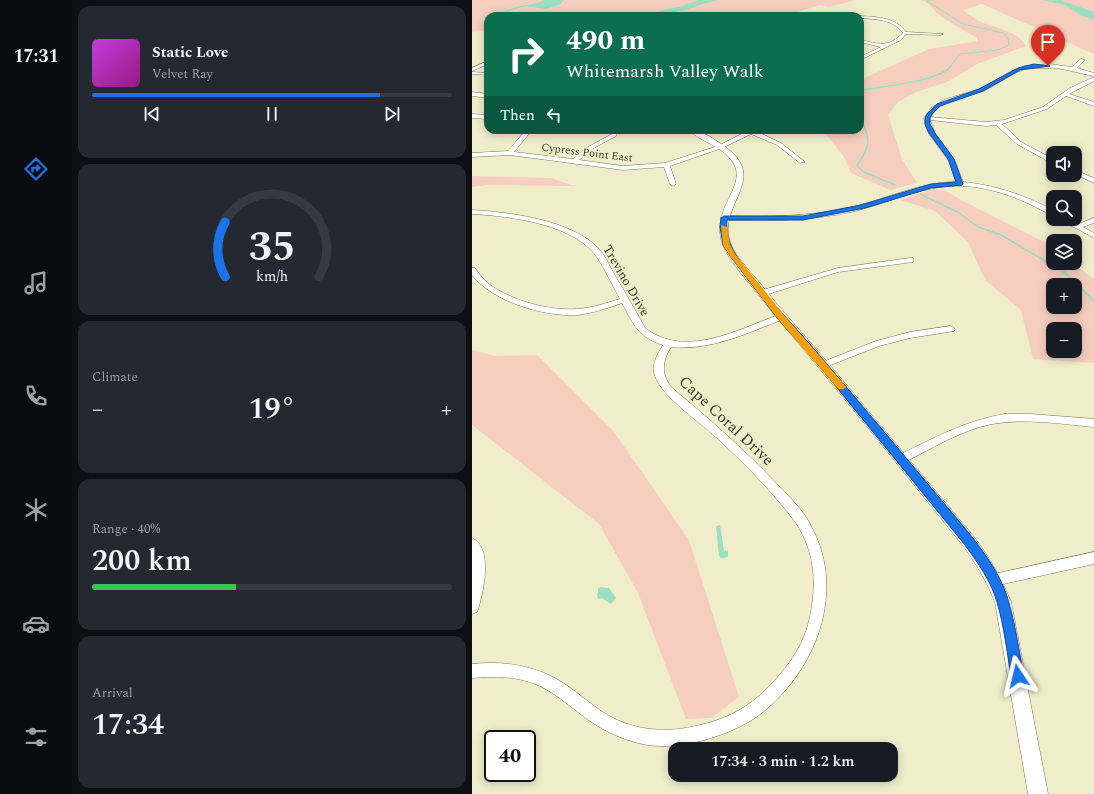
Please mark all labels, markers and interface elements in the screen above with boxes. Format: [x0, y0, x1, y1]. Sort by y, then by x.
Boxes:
text: 490 m [566, 19, 645, 62]
pin [1031, 25, 1065, 66]
icon: right [500, 28, 552, 80]
icon: arrive [1037, 31, 1059, 53]
text: Static Love [152, 41, 228, 64]
text: 17:31 [13, 43, 59, 70]
text: Whitemarsh Valley Walk [566, 58, 764, 85]
text: Velvet Ray [152, 64, 213, 84]
icon: previous [141, 103, 163, 125]
icon: pause [261, 103, 283, 125]
icon: next [381, 103, 403, 125]
text: Then [500, 104, 535, 127]
icon: left [543, 104, 565, 126]
street label: Cypress Point East [540, 138, 634, 167]
map controls [1046, 146, 1082, 358]
button: sound [1046, 146, 1082, 182]
icon: directions [22, 155, 50, 183]
button: search [1046, 190, 1082, 226]
text: 35 [249, 216, 295, 279]
button: layers [1046, 234, 1082, 270]
street label: Trevino Drive [598, 241, 655, 320]
text: km/h [256, 266, 288, 288]
icon: music [22, 269, 50, 297]
button: + [1046, 278, 1082, 314]
button: − [1046, 322, 1082, 358]
text: Climate [92, 367, 138, 387]
street label: Cape Coral Drive [673, 370, 779, 471]
icon: phone [22, 382, 50, 410]
text: 19° [248, 386, 296, 432]
text: − [92, 393, 103, 426]
text: + [441, 393, 452, 426]
icon: climate [22, 496, 50, 524]
text: Range · 40% [92, 519, 160, 539]
text: 200 km [92, 538, 192, 584]
icon: car [22, 610, 50, 638]
position arrow [997, 655, 1039, 697]
text: Arrival [92, 683, 133, 703]
text: 17:34 [92, 702, 164, 748]
icon: filters [22, 723, 50, 751]
speed limit sign: 40 [484, 730, 536, 782]
text: 17:34 · 3 min · 1.2 km [711, 750, 855, 773]

